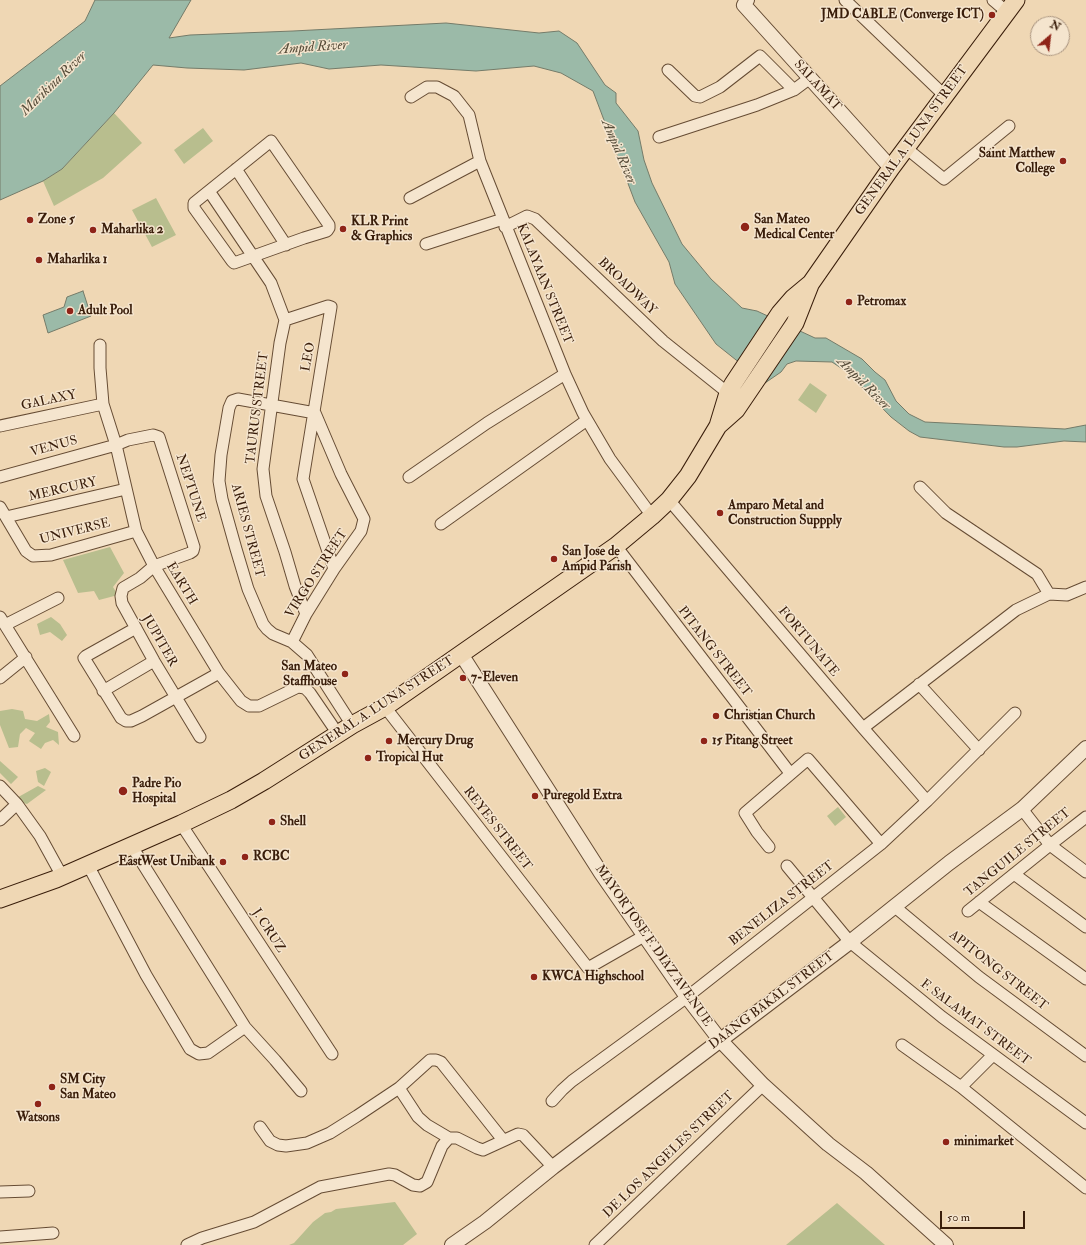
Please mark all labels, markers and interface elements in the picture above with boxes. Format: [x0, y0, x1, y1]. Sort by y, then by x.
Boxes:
place label: JMD CABLE (Converge ICT) [821, 7, 984, 23]
marker: JMD CABLE (Converge ICT) [987, 10, 997, 20]
north arrow [1030, 16, 1070, 56]
text: N [1048, 18, 1063, 34]
water label: Ampid River [278, 37, 348, 59]
water label: Marikina River [18, 48, 90, 120]
street label: SALAMAT [790, 57, 844, 115]
street label: GENERAL A. LUNA STREET [852, 63, 972, 219]
water label: Ampid River [597, 117, 639, 187]
place label: Saint Matthew College [979, 146, 1055, 177]
marker: Saint Matthew College [1058, 156, 1068, 166]
place label: Zone 5 [38, 212, 75, 228]
place label: San Mateo Medical Center [754, 212, 834, 243]
place label: KLR Print & Graphics [351, 214, 412, 245]
marker: Zone 5 [25, 215, 35, 225]
street label: KALAYAAN STREET [513, 221, 575, 347]
marker: San Mateo Medical Center [739, 221, 751, 233]
place label: Maharlika 2 [101, 222, 163, 238]
marker: KLR Print & Graphics [338, 224, 348, 234]
marker: Maharlika 2 [88, 225, 98, 235]
place label: Maharlika 1 [47, 252, 107, 268]
marker: Maharlika 1 [34, 255, 44, 265]
street label: BROADWAY [594, 255, 660, 319]
place label: Petromax [857, 294, 906, 310]
marker: Petromax [844, 297, 854, 307]
place label: Adult Pool [78, 303, 133, 319]
marker: Adult Pool [65, 306, 75, 316]
street label: LEO [299, 341, 319, 373]
street label: TAURUS STREET [243, 351, 273, 465]
water label: Ampid River [833, 354, 893, 414]
street label: GALAXY [20, 388, 78, 414]
street label: VENUS [29, 433, 79, 461]
street label: NEPTUNE [172, 452, 208, 524]
street label: MERCURY [27, 475, 99, 505]
street label: ARIES STREET [227, 482, 267, 580]
place label: Amparo Metal and Construction Suppply [728, 498, 842, 529]
marker: Amparo Metal and Construction Suppply [715, 508, 725, 518]
street label: UNIVERSE [38, 516, 112, 548]
street label: VIRGO STREET [283, 527, 351, 621]
place label: San Jose de Ampid Parish [562, 544, 632, 575]
marker: San Jose de Ampid Parish [549, 554, 559, 564]
street label: EARTH [162, 560, 200, 608]
street label: PITANG STREET [674, 604, 754, 700]
street label: FORTUNATE [774, 604, 842, 680]
street label: JUPITER [138, 612, 180, 670]
street label: GENERAL A. LUNA STREET [297, 653, 457, 765]
place label: San Mateo Staffhouse [281, 659, 337, 690]
marker: San Mateo Staffhouse [340, 669, 350, 679]
place label: 7-Eleven [471, 670, 518, 686]
marker: 7-Eleven [458, 673, 468, 683]
place label: Christian Church [724, 708, 815, 724]
marker: Christian Church [711, 711, 721, 721]
place label: Mercury Drug [397, 733, 473, 749]
place label: 15 Pitang Street [712, 733, 793, 749]
marker: Mercury Drug [384, 736, 394, 746]
marker: 15 Pitang Street [699, 736, 709, 746]
place label: Tropical Hut [376, 750, 443, 766]
marker: Tropical Hut [363, 753, 373, 763]
place label: Padre Pio Hospital [132, 776, 181, 807]
street label: REYES STREET [460, 784, 534, 874]
marker: Padre Pio Hospital [117, 785, 129, 797]
place label: Puregold Extra [543, 788, 622, 804]
marker: Puregold Extra [530, 791, 540, 801]
street label: TANGUILE STREET [962, 805, 1074, 901]
place label: Shell [280, 814, 306, 830]
marker: Shell [267, 817, 277, 827]
place label: RCBC [253, 849, 290, 865]
marker: RCBC [240, 852, 250, 862]
place label: EastWest Unibank [118, 854, 215, 870]
marker: EastWest Unibank [218, 857, 228, 867]
street label: BENELIZA STREET [726, 858, 838, 950]
street label: MAYOR JOSE F. DIAZ AVENUE [591, 862, 715, 1030]
street label: J. CRUZ [248, 906, 288, 956]
street label: APITONG STREET [946, 928, 1050, 1014]
street label: DAANG BAKAL STREET [706, 949, 838, 1053]
place label: KWCA Highschool [542, 969, 644, 985]
marker: KWCA Highschool [529, 972, 539, 982]
street label: F. SALAMAT STREET [917, 977, 1033, 1069]
place label: SM City San Mateo [60, 1072, 116, 1103]
marker: SM City San Mateo [47, 1082, 57, 1092]
street label: DE LOS ANGELES STREET [600, 1088, 738, 1222]
marker: Watsons [33, 1099, 43, 1109]
place label: Watsons [16, 1110, 60, 1126]
place label: minimarket [954, 1134, 1014, 1150]
marker: minimarket [941, 1137, 951, 1147]
scale bar [942, 1203, 1027, 1229]
text: 50 m [947, 1210, 970, 1225]

